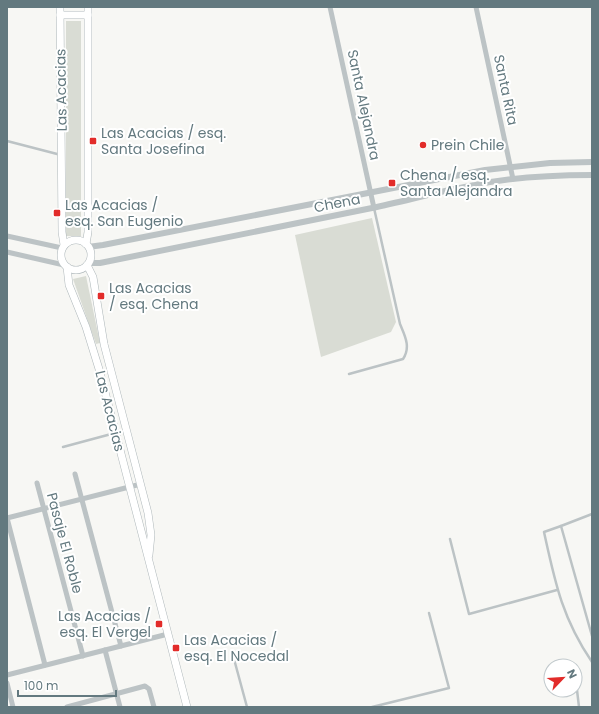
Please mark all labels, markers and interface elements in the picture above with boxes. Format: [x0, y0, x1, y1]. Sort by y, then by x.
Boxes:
street label: Las Acacias [50, 48, 72, 132]
street label: Santa Alejandra [343, 48, 385, 162]
street label: Santa Rita [489, 53, 523, 127]
place label: Las Acacias / esq. Santa Josefina [101, 123, 226, 159]
place label: Prein Chile [431, 135, 505, 155]
marker: Las Acacias / esq. Santa Josefina [88, 136, 98, 146]
marker: Prein Chile [418, 140, 428, 150]
place label: Chena / esq. Santa Alejandra [400, 165, 513, 201]
marker: Chena / esq. Santa Alejandra [387, 178, 397, 188]
street label: Chena [312, 189, 362, 217]
place label: Las Acacias / esq. San Eugenio [65, 195, 183, 231]
marker: Las Acacias / esq. San Eugenio [52, 208, 62, 218]
place label: Las Acacias / esq. Chena [109, 278, 198, 314]
marker: Las Acacias / esq. Chena [96, 291, 106, 301]
street label: Las Acacias [90, 368, 130, 454]
street label: Pasaje El Roble [42, 490, 88, 596]
place label: Las Acacias / esq. El Vergel [58, 606, 151, 642]
marker: Las Acacias / esq. El Vergel [154, 619, 164, 629]
place label: Las Acacias / esq. El Nocedal [184, 630, 289, 666]
marker: Las Acacias / esq. El Nocedal [171, 643, 181, 653]
north arrow [543, 658, 583, 698]
text: N [563, 667, 581, 681]
scale bar [18, 672, 116, 698]
text: 100 m [24, 677, 58, 694]

